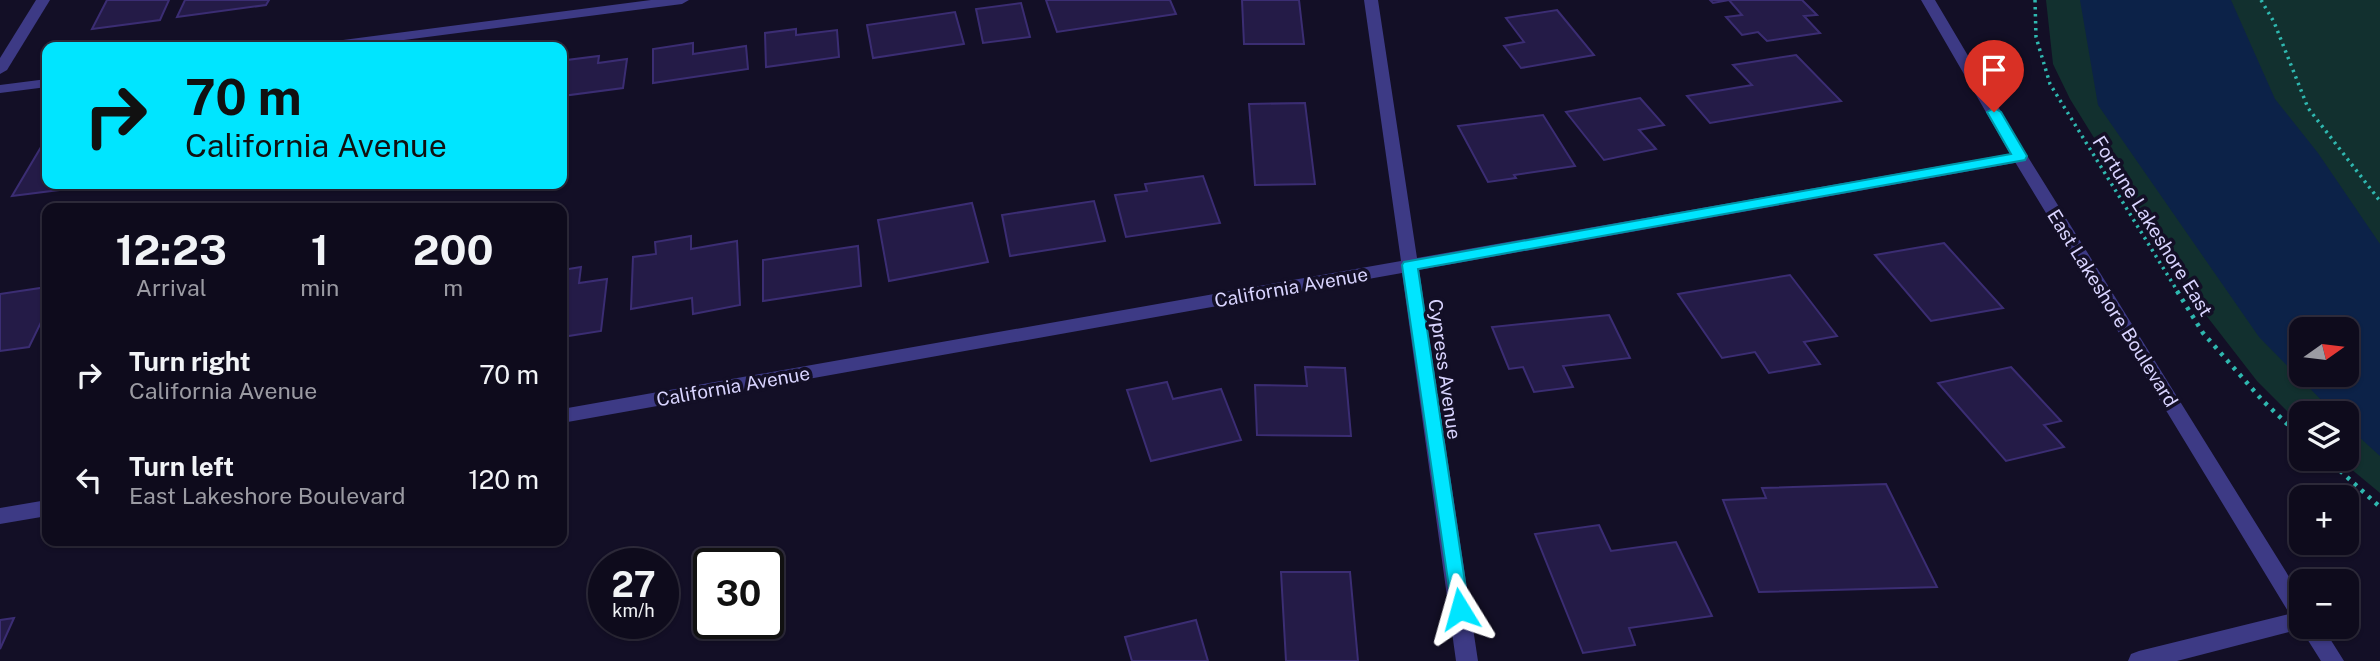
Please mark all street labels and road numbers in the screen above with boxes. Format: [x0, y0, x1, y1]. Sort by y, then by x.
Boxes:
street label: Fortune Lakeshore East [2088, 132, 2218, 320]
street label: East Lakeshore Boulevard [2043, 205, 2183, 411]
street label: California Avenue [1213, 263, 1369, 311]
street label: Cypress Avenue [1424, 297, 1466, 441]
street label: California Avenue [655, 362, 811, 410]

